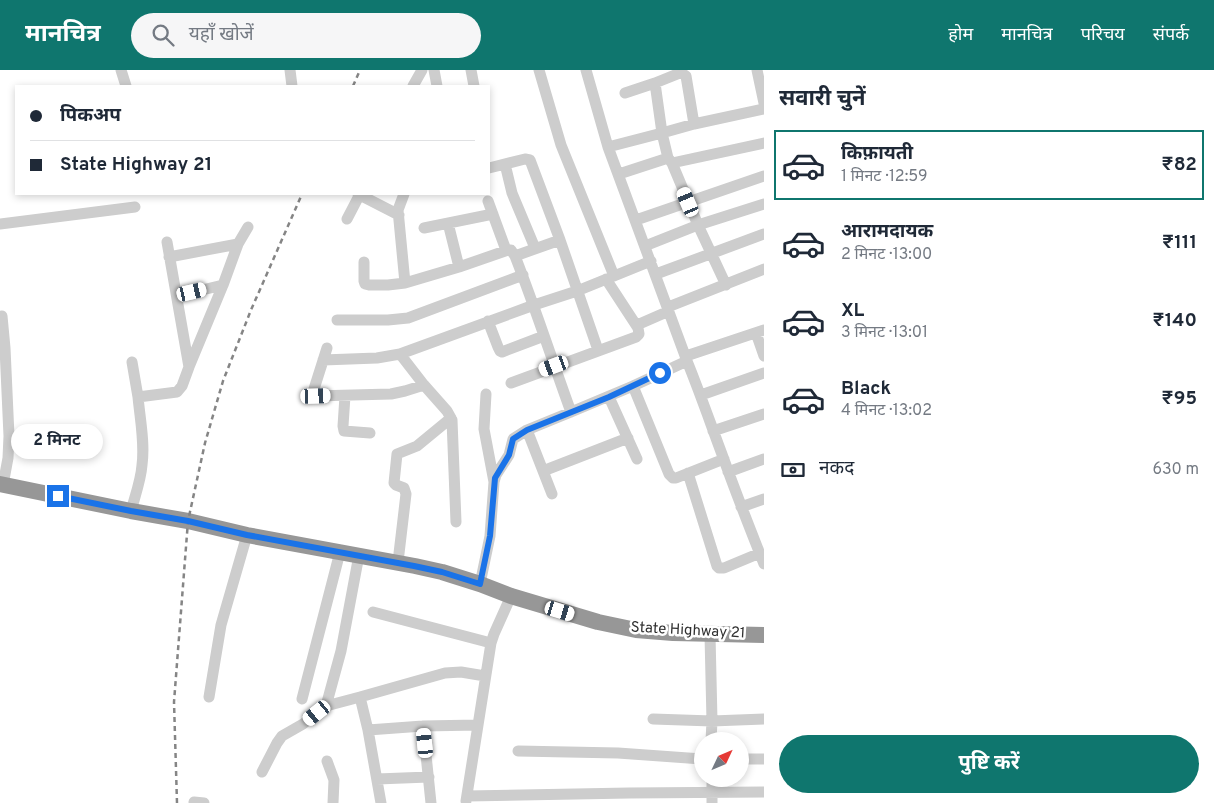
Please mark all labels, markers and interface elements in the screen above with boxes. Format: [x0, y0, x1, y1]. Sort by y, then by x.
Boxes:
search box [131, 13, 481, 58]
text: मानचित्र [25, 20, 101, 50]
icon: search [149, 21, 177, 49]
text: यहाँ खोजें [189, 23, 254, 47]
text: होम [948, 24, 973, 47]
text: मानचित्र [1001, 24, 1053, 47]
text: परिचय [1081, 24, 1125, 47]
text: संपर्क [1153, 24, 1189, 47]
text: सवारी चुनें [779, 86, 865, 113]
text: पिकअप [60, 104, 121, 128]
text: किफ़ायती [841, 142, 913, 166]
icon: car [781, 143, 826, 188]
text: State Highway 21 [60, 153, 212, 177]
text: ₹82 [1161, 153, 1197, 177]
text: 1 मिनट · 12:59 [841, 167, 928, 187]
car [675, 185, 700, 219]
text: आरामदायक [841, 220, 933, 244]
icon: car [781, 221, 826, 266]
text: ₹111 [1162, 231, 1197, 255]
text: 2 मिनट · 13:00 [841, 245, 932, 265]
car [175, 281, 208, 303]
icon: car [781, 299, 826, 344]
text: XL [841, 299, 864, 323]
text: ₹140 [1152, 309, 1197, 333]
text: 3 मिनट · 13:01 [841, 323, 928, 343]
car [537, 354, 570, 378]
route start [649, 362, 671, 384]
icon: car [781, 377, 826, 422]
text: Black [841, 377, 891, 401]
text: ₹95 [1161, 387, 1197, 411]
car [300, 388, 331, 404]
text: 4 मिनट · 13:02 [841, 401, 932, 421]
callout: 2 मिनट [12, 424, 104, 458]
text: 2 मिनट [33, 431, 81, 451]
icon: cash [779, 456, 807, 484]
text: नकद [819, 457, 854, 481]
text: 630 m [1152, 460, 1199, 480]
route end [47, 485, 69, 507]
car [543, 599, 576, 623]
street label: State Highway 21 [630, 619, 746, 643]
car [300, 698, 333, 728]
car [415, 727, 434, 759]
north arrow [694, 732, 749, 788]
map controls [694, 732, 749, 787]
button: पुष्टि करें [779, 735, 1199, 793]

